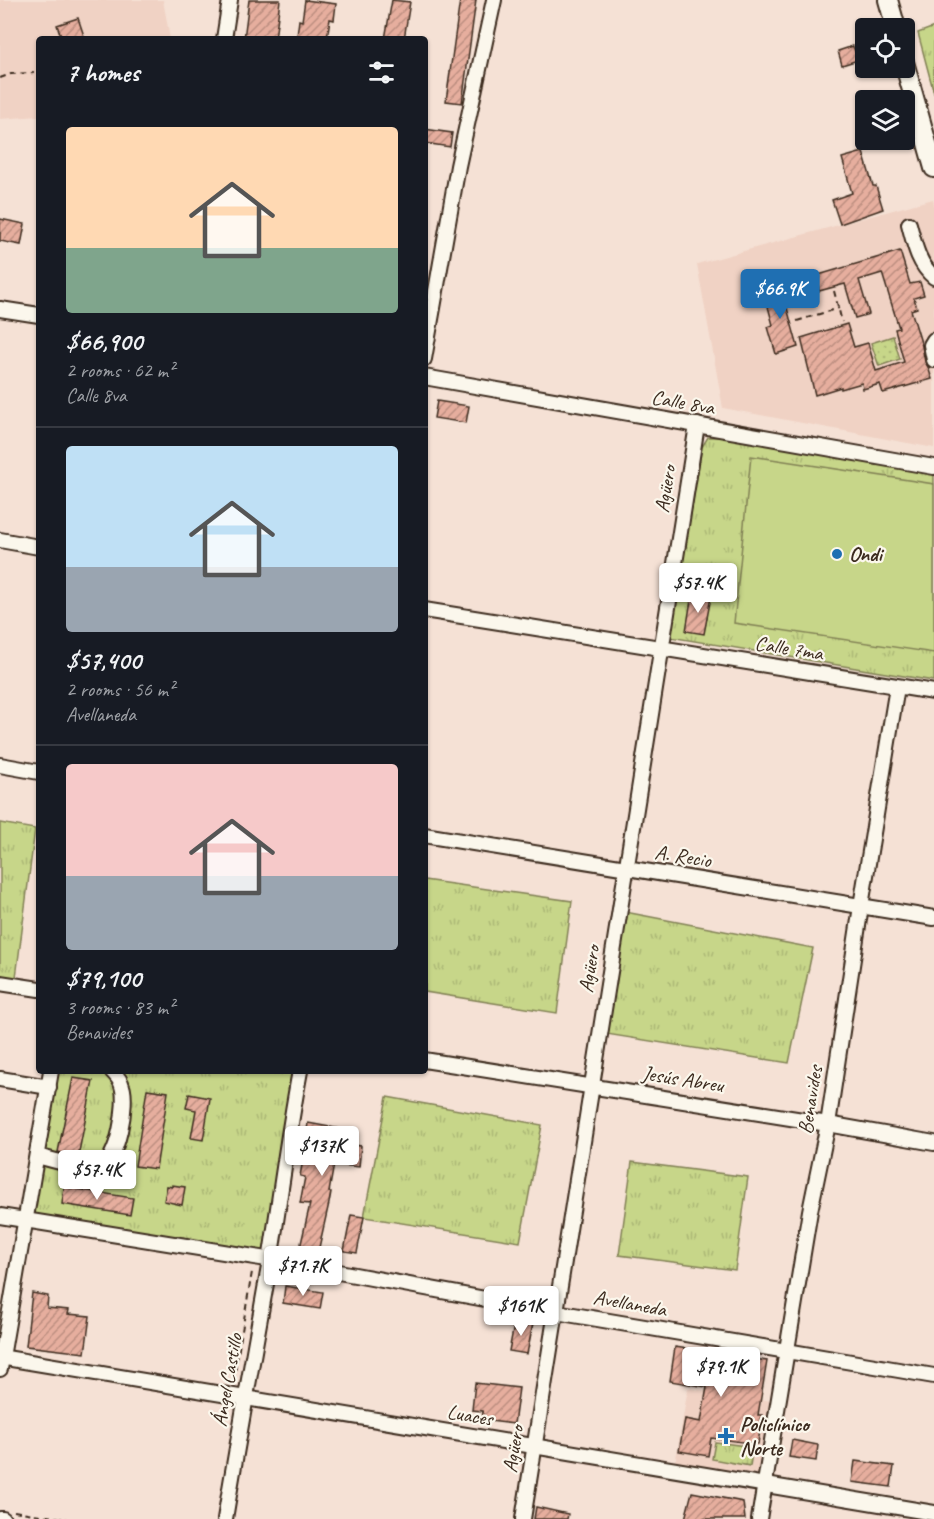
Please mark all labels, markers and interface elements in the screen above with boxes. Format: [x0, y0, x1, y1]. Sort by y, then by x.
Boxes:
map controls [855, 18, 915, 150]
button: locate [855, 18, 915, 78]
text: 7 homes [66, 56, 139, 89]
icon: filters [365, 56, 398, 89]
button: layers [855, 90, 915, 150]
icon: home [178, 166, 286, 274]
pin: $66.9K [731, 269, 829, 320]
text: $66.9K [755, 276, 805, 301]
text: $66,900 [66, 325, 142, 358]
text: 2 rooms · 62 m² [66, 358, 174, 383]
text: Calle 8va [66, 383, 126, 408]
street label: Calle 8va [649, 384, 718, 421]
street label: Agüero [648, 461, 682, 515]
icon: home [178, 485, 286, 593]
place label: Ondi [849, 541, 885, 567]
marker: Ondi [830, 547, 844, 561]
pin: $57.4K [649, 563, 747, 614]
text: $57.4K [673, 570, 723, 595]
street label: Calle 7ma [753, 630, 827, 666]
text: $57,400 [66, 644, 141, 677]
text: 2 rooms · 56 m² [66, 677, 174, 702]
text: Avellaneda [66, 702, 136, 727]
icon: home [178, 803, 286, 911]
street label: A. Recio [653, 839, 714, 874]
street label: Agüero [572, 941, 606, 995]
text: $79,100 [66, 962, 141, 995]
text: 3 rooms · 83 m² [66, 995, 174, 1020]
text: Benavides [66, 1020, 131, 1045]
street label: Jesús Abreu [639, 1060, 727, 1098]
street label: Benavides [792, 1062, 829, 1136]
pin: $137K [280, 1126, 364, 1177]
text: $137K [299, 1133, 345, 1158]
pin: $57.4K [48, 1150, 146, 1201]
text: $57.4K [72, 1157, 122, 1182]
pin: $71.7K [254, 1246, 352, 1297]
text: $71.7K [278, 1253, 328, 1278]
street label: Avellaneda [592, 1284, 670, 1322]
pin: $161K [479, 1286, 563, 1337]
text: $161K [498, 1293, 544, 1318]
street label: Ángel Castillo [206, 1330, 248, 1428]
pin: $79.1K [672, 1347, 770, 1398]
text: $79.1K [696, 1354, 746, 1379]
street label: Luaces [445, 1398, 497, 1432]
place label: Policlínico Norte [740, 1411, 811, 1461]
street label: Agüero [496, 1421, 530, 1475]
marker: Policlínico Norte [717, 1427, 735, 1445]

